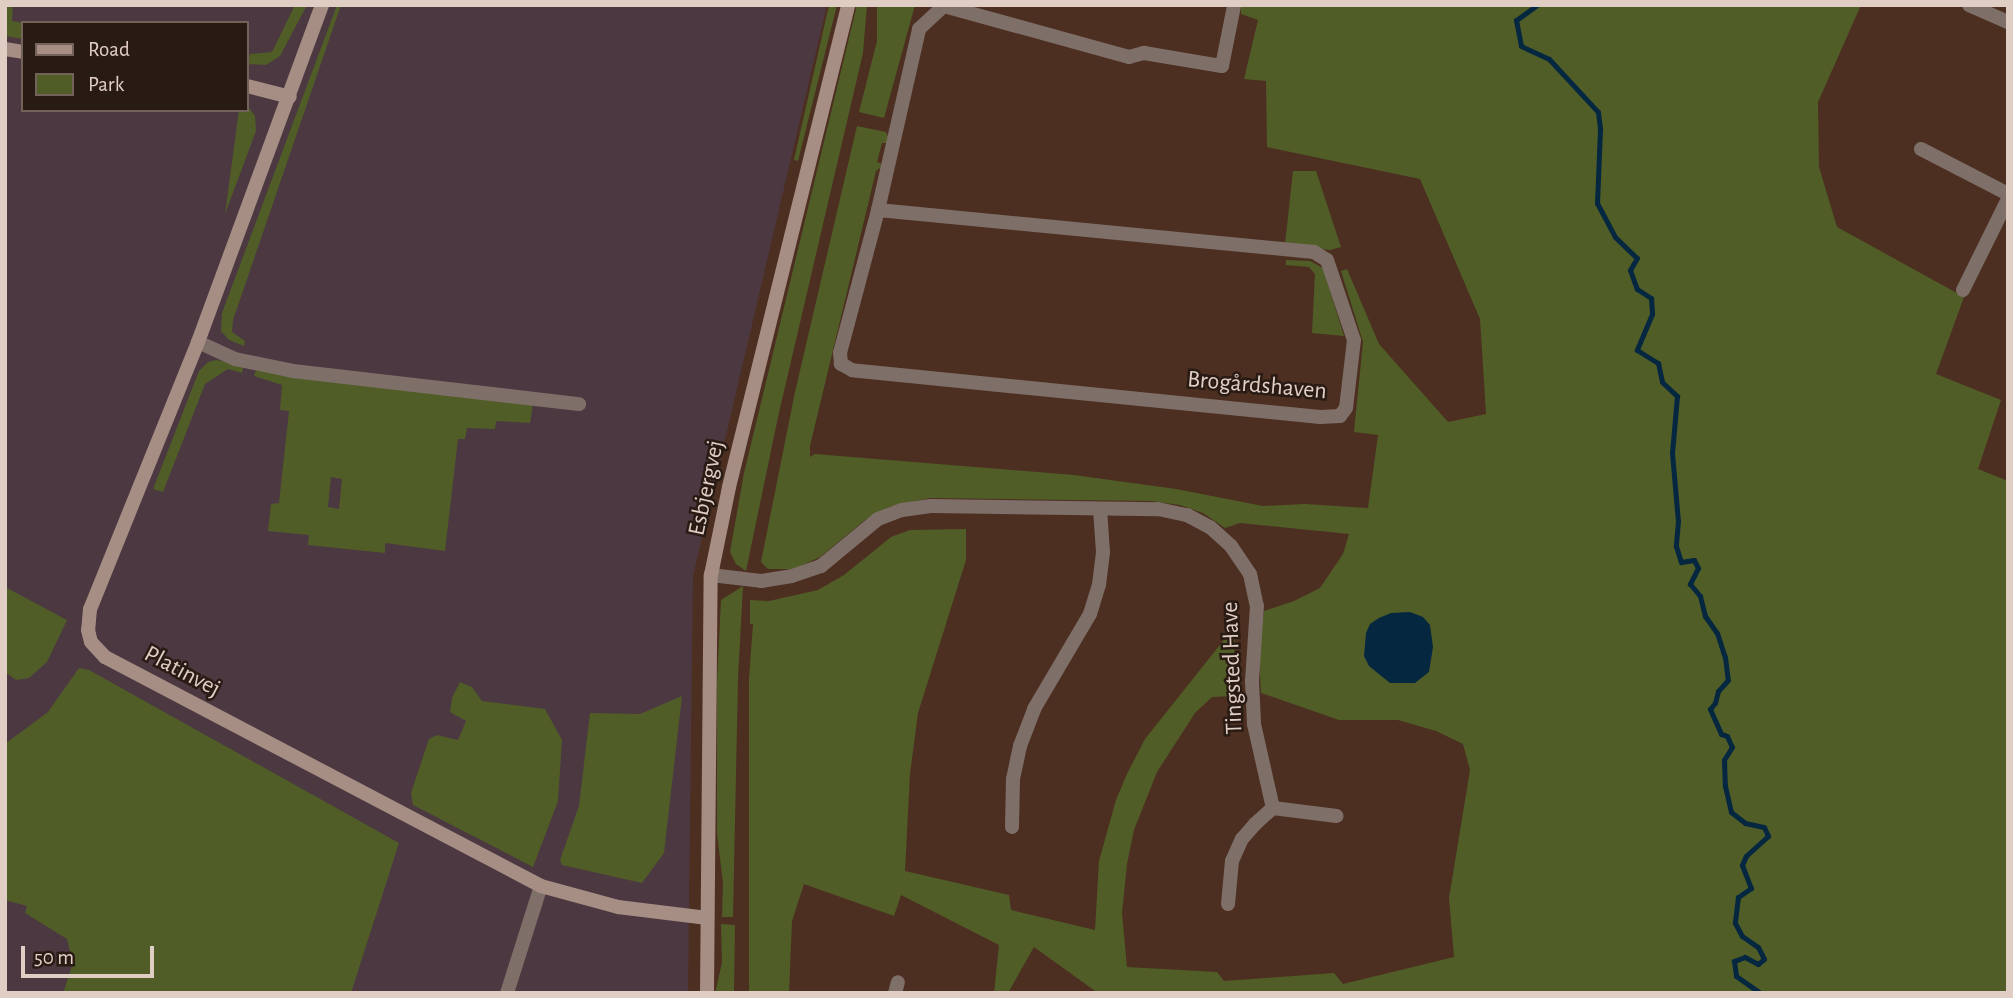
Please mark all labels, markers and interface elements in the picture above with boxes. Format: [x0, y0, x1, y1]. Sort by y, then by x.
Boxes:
legend [21, 21, 248, 112]
text: Road [88, 39, 130, 60]
text: Park [88, 74, 124, 95]
street label: Brogårdshaven [1186, 366, 1328, 406]
street label: Esbjergvej [683, 438, 731, 538]
street label: Tingsted Have [1216, 601, 1250, 735]
street label: Platinvej [139, 640, 225, 704]
scale bar [24, 932, 158, 976]
text: 50 m [34, 947, 74, 968]

